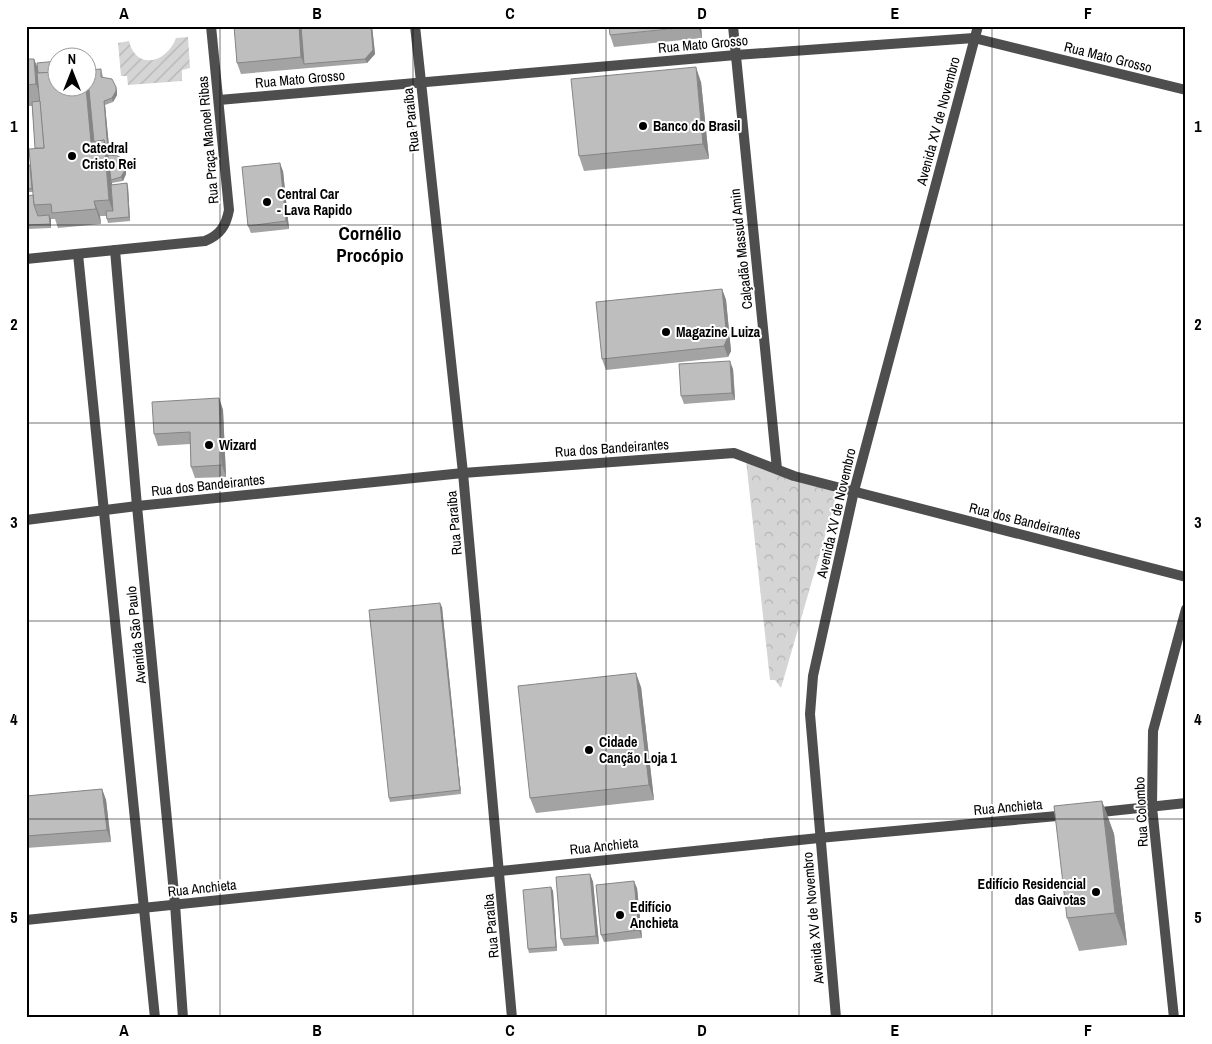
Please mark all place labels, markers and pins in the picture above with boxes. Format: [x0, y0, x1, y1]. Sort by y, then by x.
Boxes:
place label: Banco do Brasil [653, 117, 740, 135]
marker: Banco do Brasil [637, 120, 649, 132]
place label: Catedral Cristo Rei [82, 139, 136, 173]
marker: Catedral Cristo Rei [66, 150, 78, 162]
place label: Central Car - Lava Rapido [277, 185, 352, 219]
marker: Central Car - Lava Rapido [261, 196, 273, 208]
place label: Magazine Luiza [676, 323, 761, 341]
marker: Magazine Luiza [660, 326, 672, 338]
place label: Wizard [219, 436, 257, 454]
marker: Wizard [203, 439, 215, 451]
place label: Cidade Canção Loja 1 [599, 733, 677, 767]
marker: Cidade Canção Loja 1 [583, 744, 595, 756]
place label: Edifício Residencial das Gaivotas [978, 875, 1086, 909]
marker: Edifício Residencial das Gaivotas [1090, 886, 1102, 898]
place label: Edifício Anchieta [630, 898, 679, 932]
marker: Edifício Anchieta [614, 909, 626, 921]

